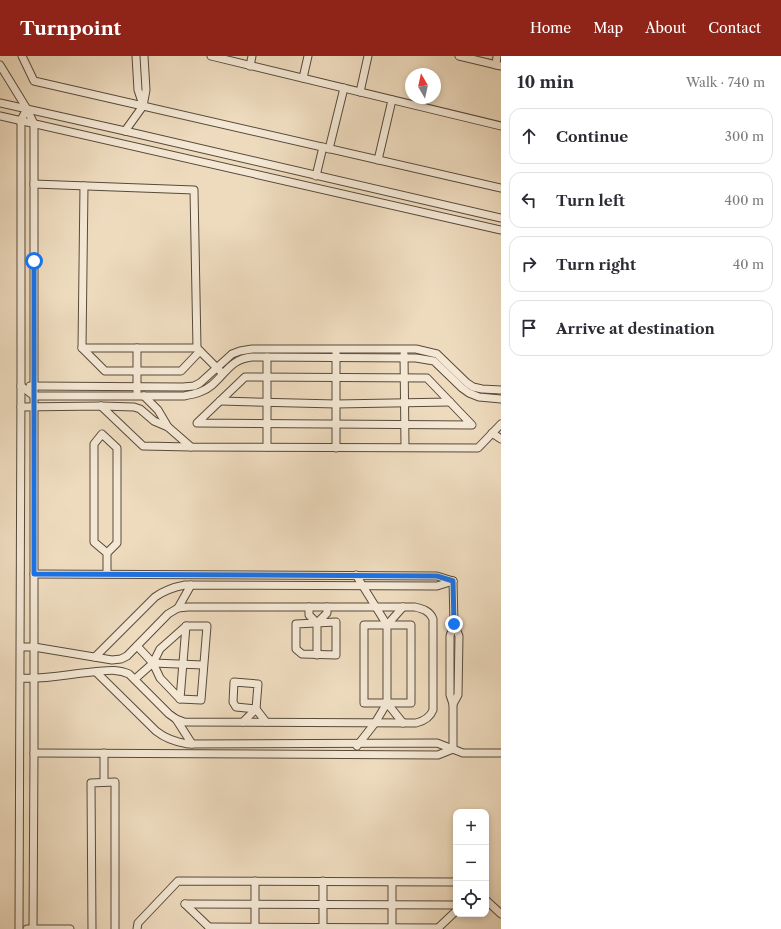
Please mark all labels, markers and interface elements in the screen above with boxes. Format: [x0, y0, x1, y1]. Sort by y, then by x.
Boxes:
text: Turnpoint [20, 17, 121, 40]
text: Home [530, 19, 571, 37]
text: Map [593, 19, 623, 37]
text: About [645, 19, 686, 37]
text: Contact [708, 19, 761, 37]
north arrow [405, 68, 441, 104]
text: 10 min [517, 72, 574, 92]
text: Walk · 740 m [686, 74, 765, 90]
icon: ahead [518, 125, 540, 147]
text: Continue [556, 127, 628, 146]
text: 300 m [725, 128, 764, 144]
icon: left [518, 189, 540, 211]
text: Turn left [556, 191, 625, 210]
text: 400 m [724, 192, 764, 208]
route start [25, 252, 43, 270]
icon: right [518, 253, 540, 275]
text: Turn right [556, 255, 636, 274]
text: 40 m [733, 256, 764, 272]
icon: arrive [518, 317, 540, 339]
text: Arrive at destination [556, 319, 715, 338]
route end [445, 615, 463, 633]
map controls [453, 809, 489, 917]
button: + [453, 809, 489, 845]
button: − [453, 845, 489, 881]
button: locate [453, 881, 489, 917]

